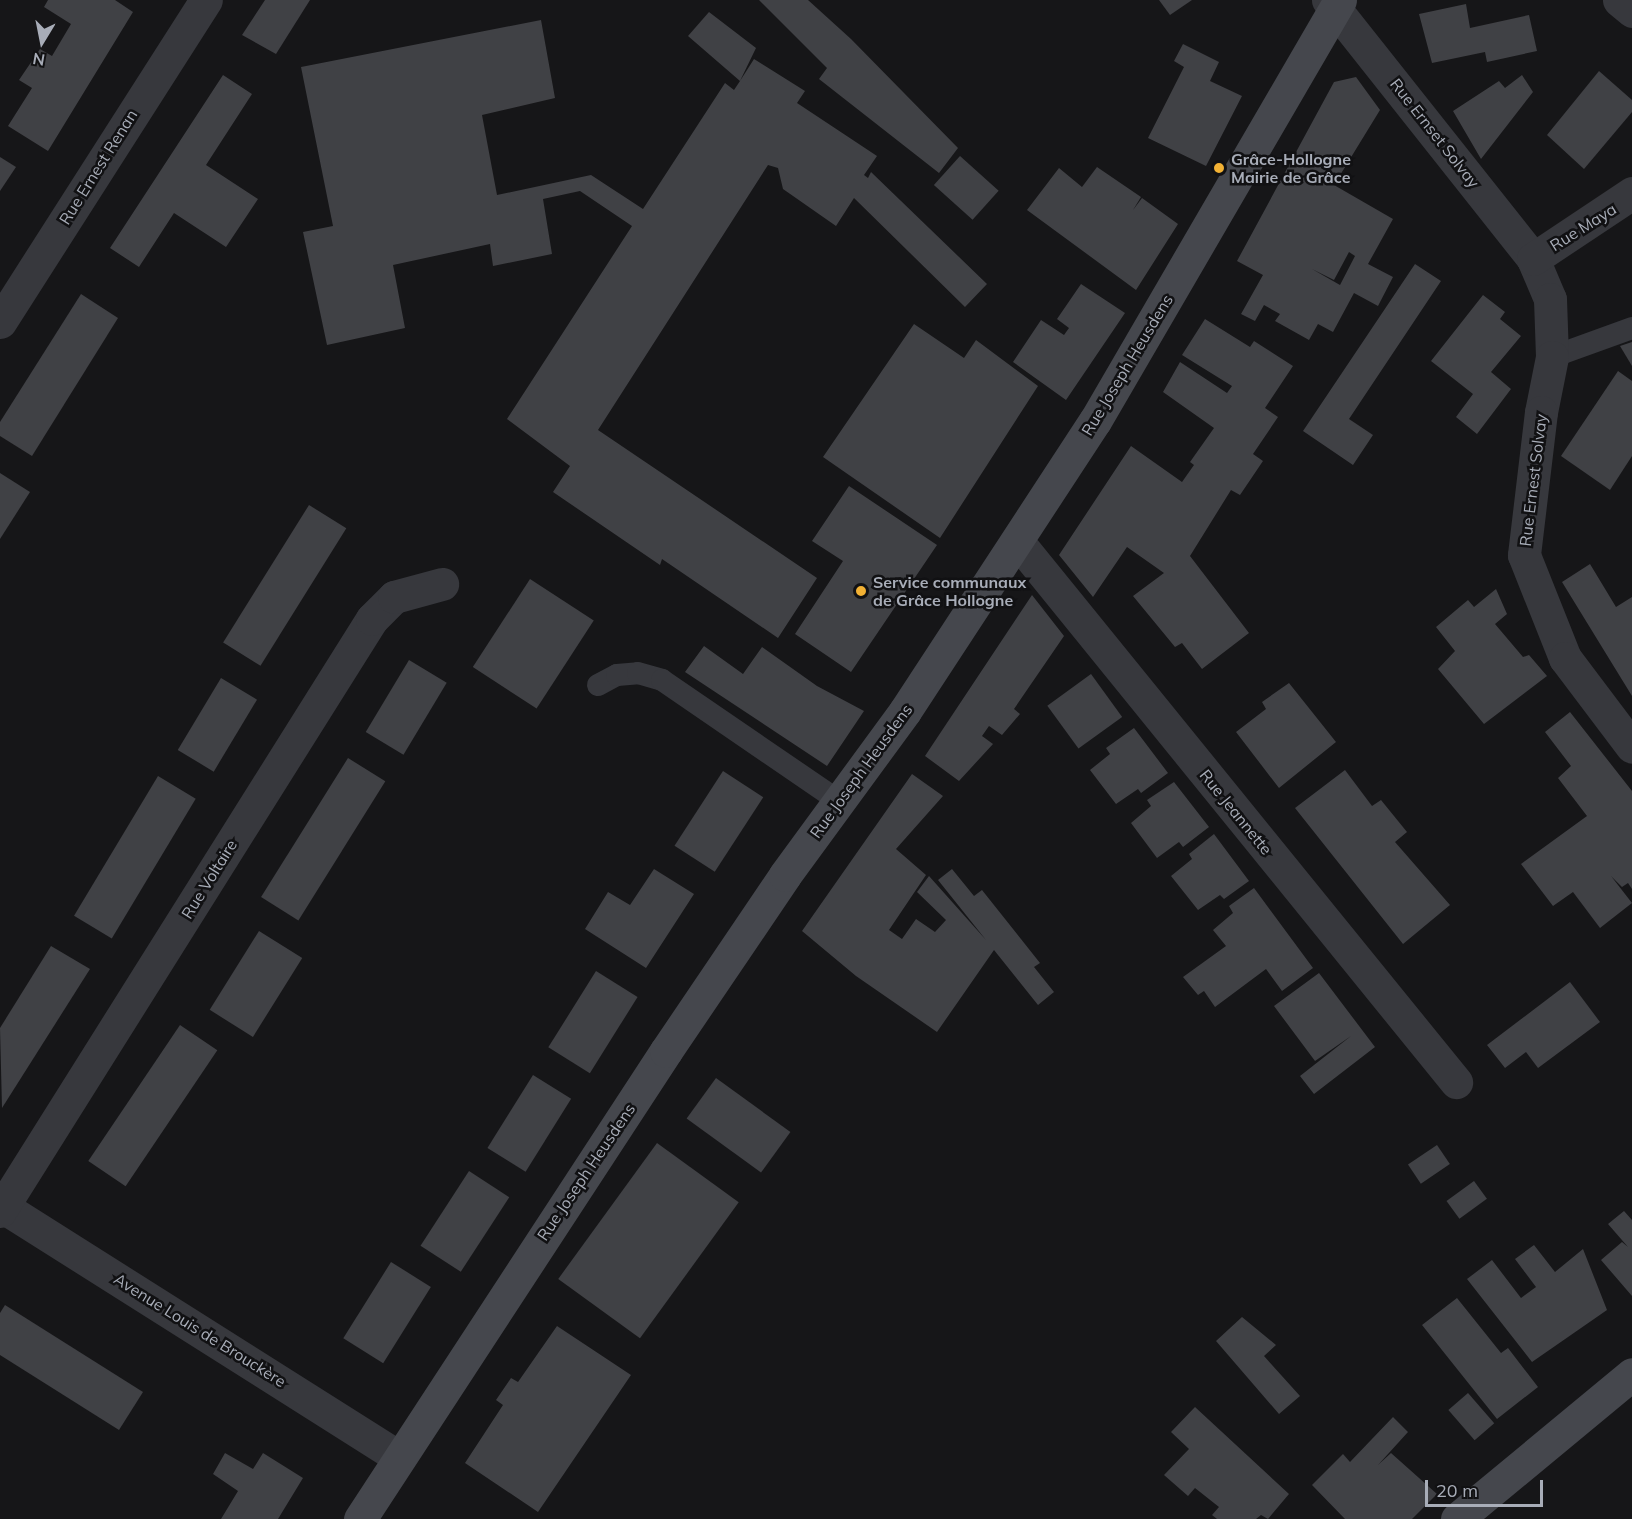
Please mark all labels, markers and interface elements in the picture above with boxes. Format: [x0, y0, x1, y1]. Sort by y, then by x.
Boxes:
north arrow [12, 12, 72, 72]
text: N [31, 49, 47, 71]
street label: Rue Ernset Solvay [1386, 75, 1484, 191]
street label: Rue Ernest Renan [55, 106, 141, 228]
place label: Grâce-Hollogne Mairie de Grâce [1231, 149, 1351, 187]
marker: Grâce-Hollogne Mairie de Grâce [1212, 161, 1226, 175]
street label: Rue Maya [1546, 199, 1620, 255]
street label: Rue Joseph Heusdens [1077, 291, 1177, 439]
street label: Rue Ernest Solvay [1515, 413, 1551, 547]
place label: Service communaux de Grâce Hollogne [873, 572, 1026, 610]
marker: Service communaux de Grâce Hollogne [854, 584, 868, 598]
street label: Rue Joseph Heusdens [806, 700, 916, 842]
street label: Rue Jeannette [1196, 766, 1276, 858]
street label: Rue Voltaire [177, 836, 241, 922]
street label: Rue Joseph Heusdens [533, 1100, 639, 1244]
street label: Avenue Louis de Brouckère [110, 1269, 290, 1391]
scale bar [1428, 1468, 1546, 1506]
text: 20 m [1436, 1479, 1478, 1502]

